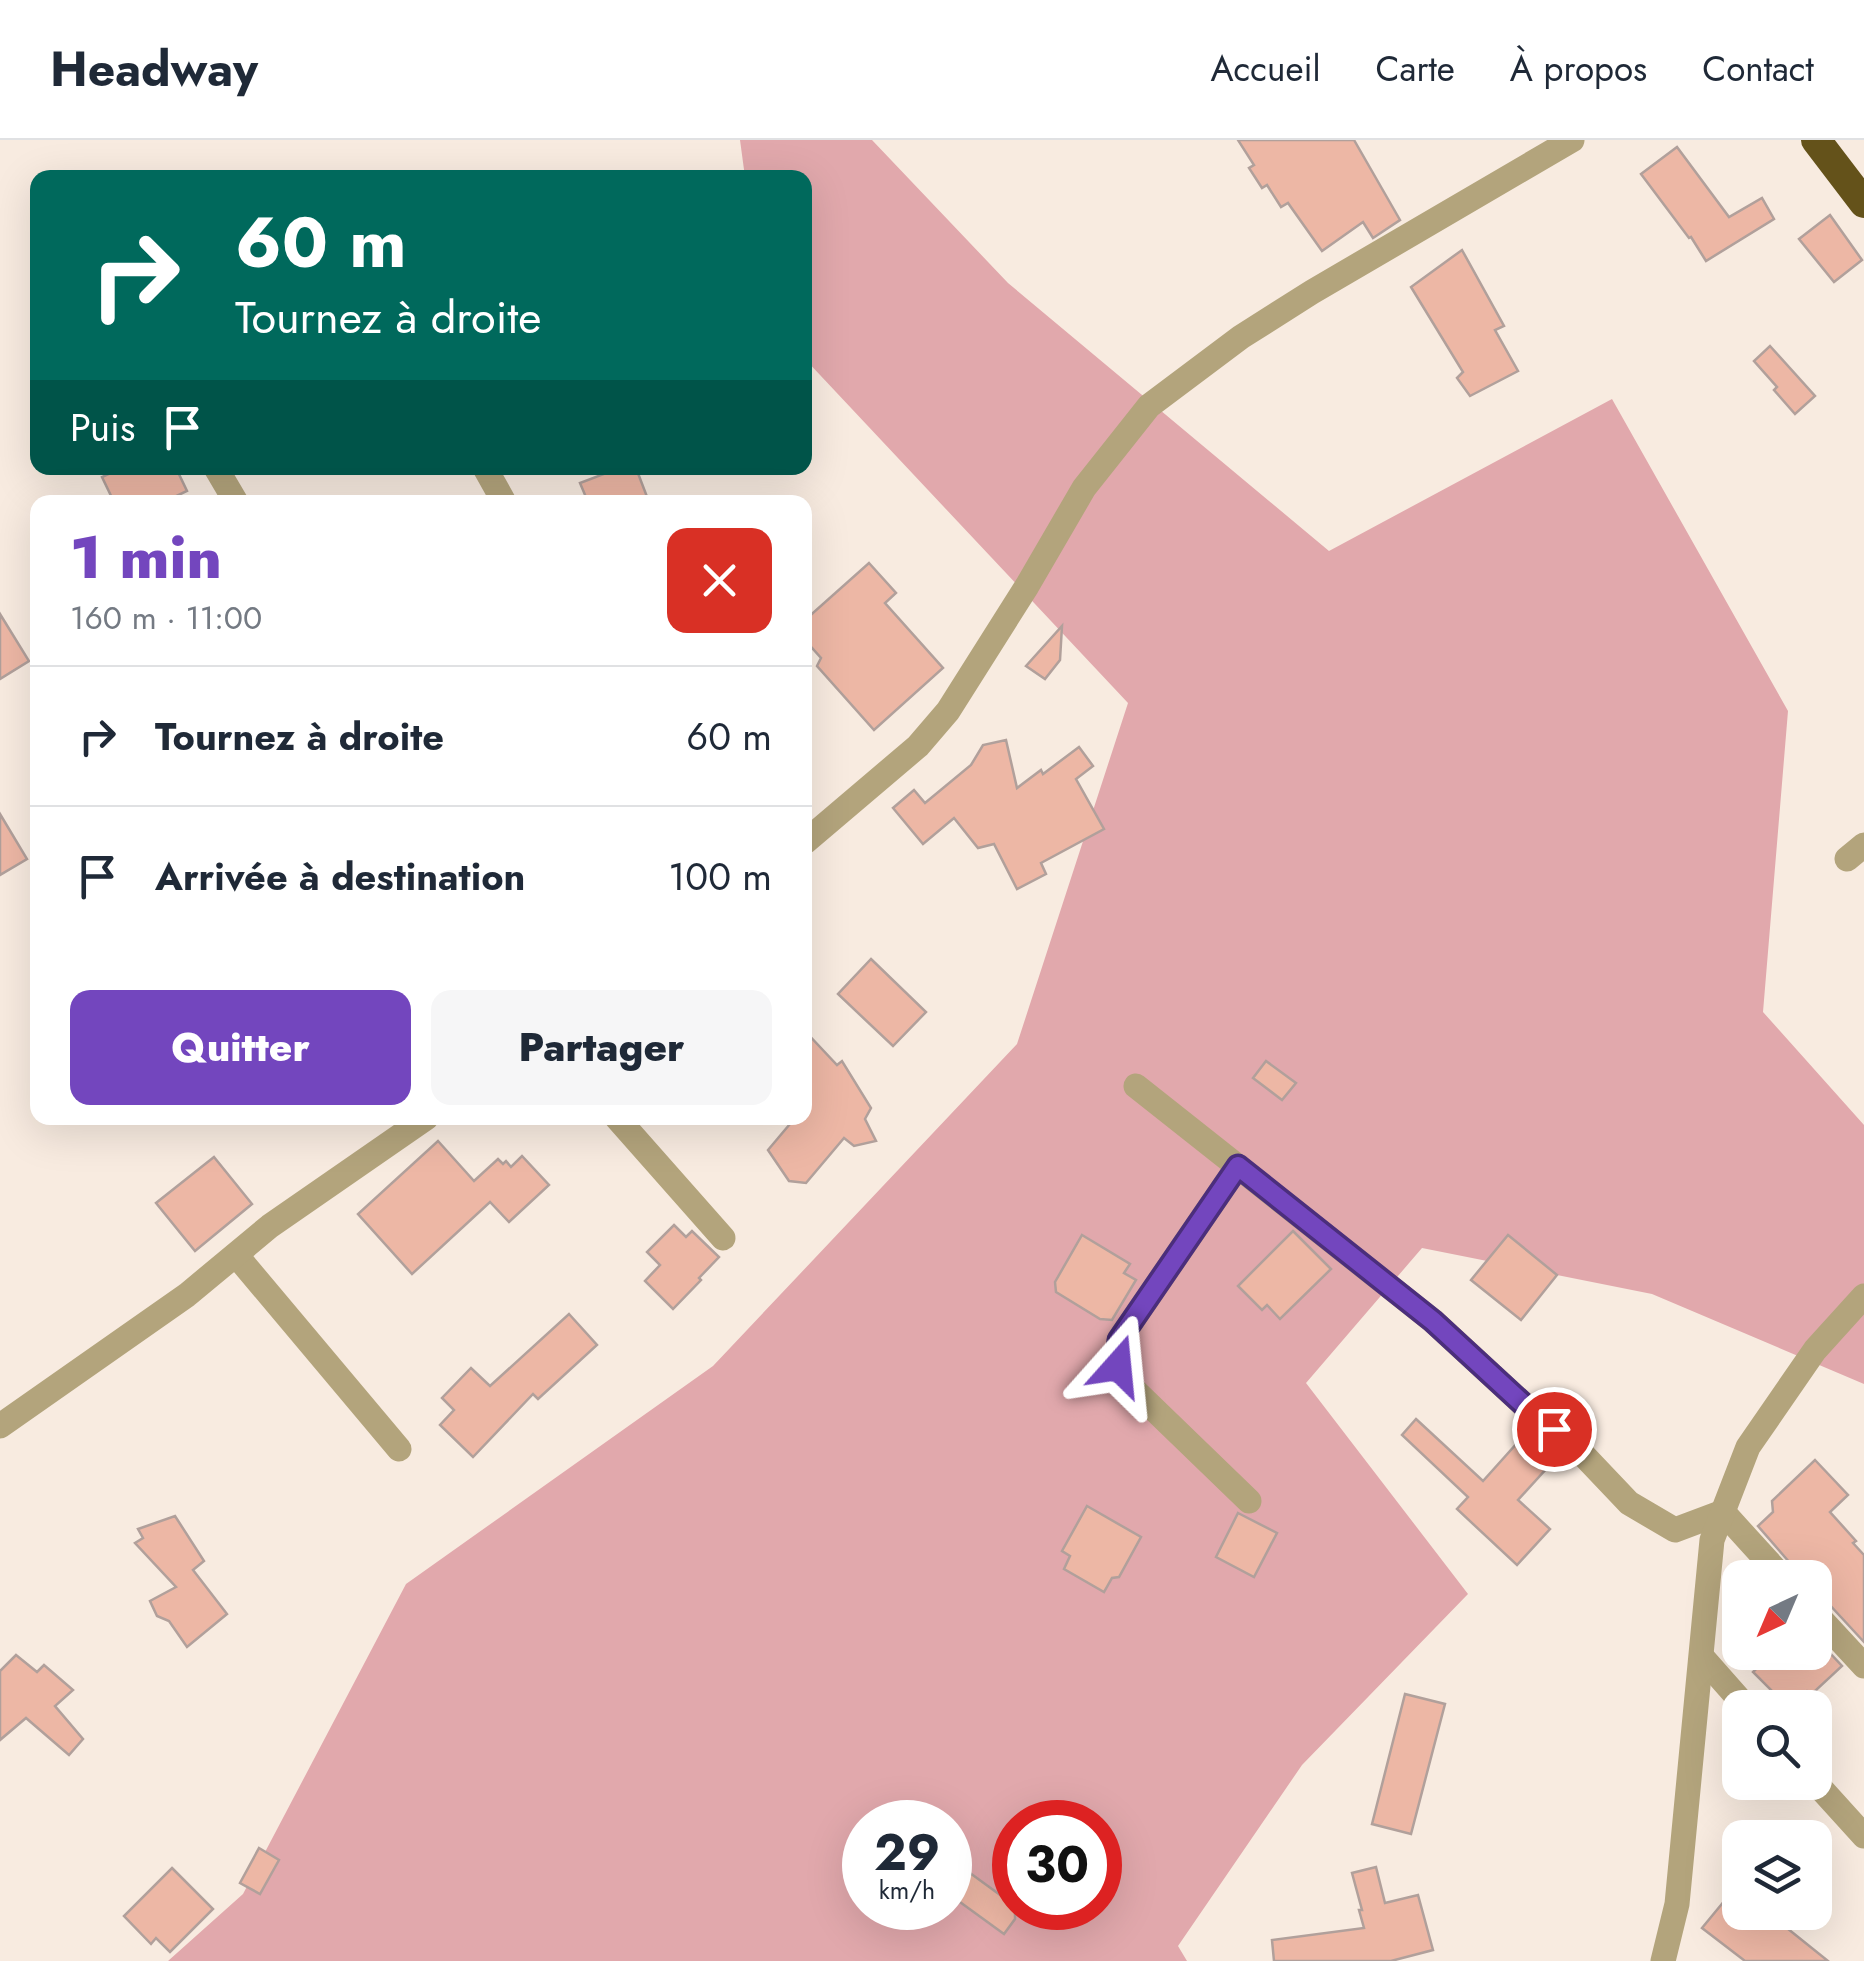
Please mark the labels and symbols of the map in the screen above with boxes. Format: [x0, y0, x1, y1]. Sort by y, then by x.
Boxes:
position arrow [1066, 1314, 1170, 1418]
pin [1512, 1387, 1597, 1472]
north arrow [1722, 1560, 1832, 1670]
speed limit sign: 30 [992, 1800, 1122, 1930]

